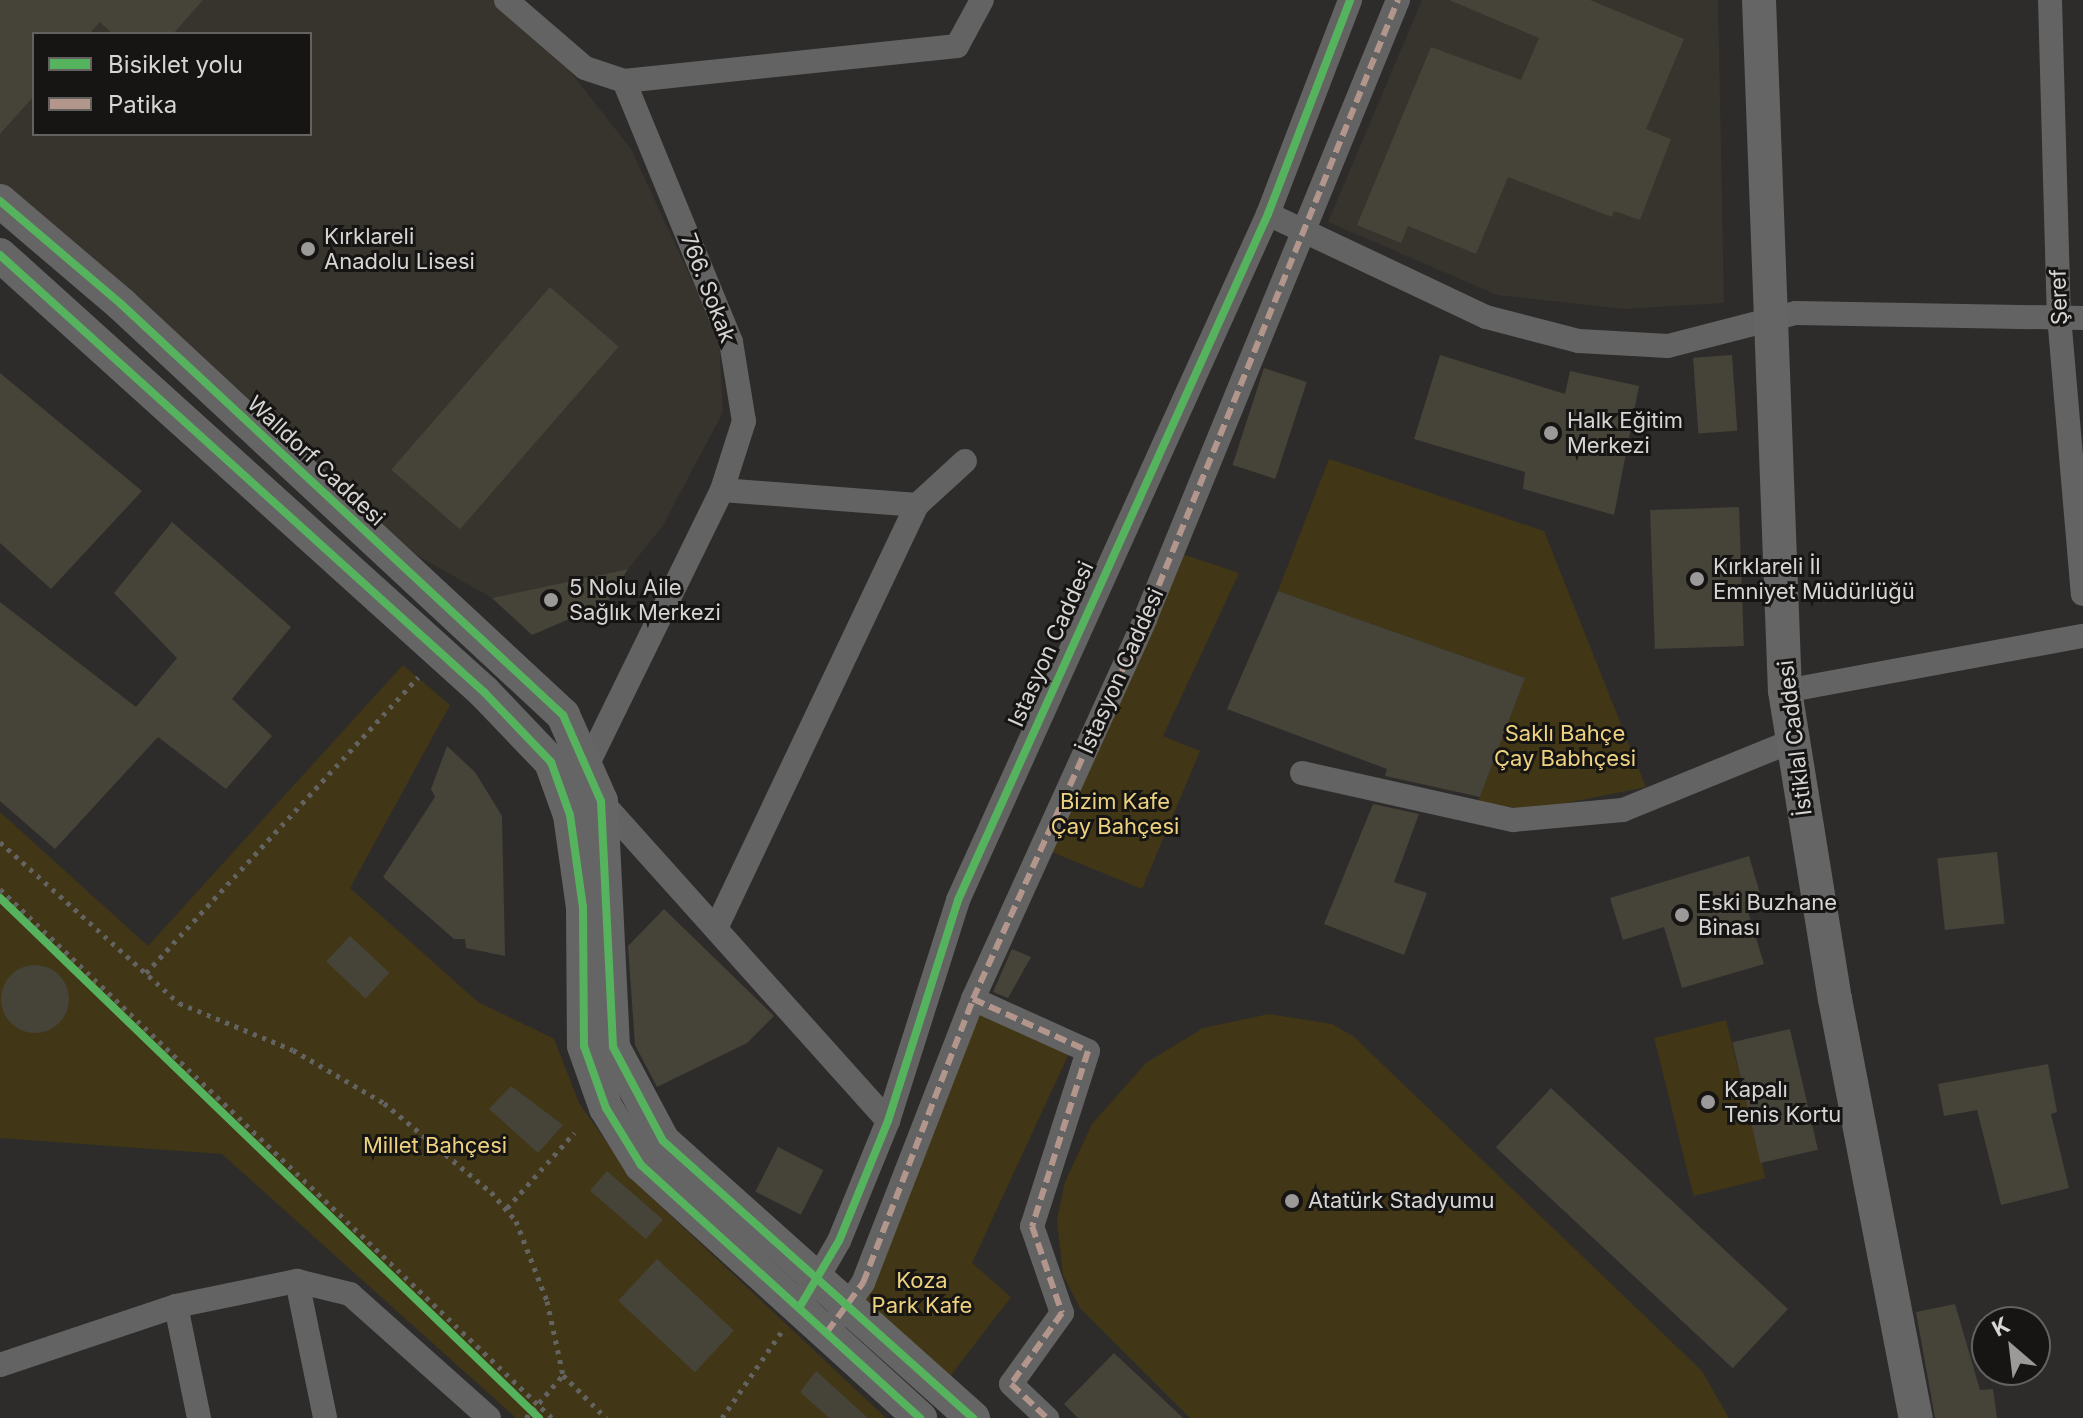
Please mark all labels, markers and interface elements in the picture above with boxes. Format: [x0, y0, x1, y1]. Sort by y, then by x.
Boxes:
legend [32, 32, 312, 136]
text: Bisiklet yolu [108, 50, 243, 79]
text: Patika [108, 90, 177, 119]
place label: Kırklareli Anadolu Lisesi [324, 223, 475, 274]
street label: 766. Sokak [675, 230, 741, 346]
marker: Kırklareli Anadolu Lisesi [299, 240, 317, 258]
street label: Şeref [2045, 269, 2073, 325]
street label: Walldorf Caddesi [242, 391, 390, 531]
place label: Halk Eğitim Merkezi [1567, 407, 1683, 458]
marker: Halk Eğitim Merkezi [1542, 424, 1560, 442]
place label: Kırklareli İl Emniyet Müdürlüğü [1713, 553, 1915, 604]
street label: Istasyon Caddesi [1003, 557, 1099, 731]
marker: Kırklareli İl Emniyet Müdürlüğü [1688, 570, 1706, 588]
place label: 5 Nolu Aile Sağlık Merkezi [569, 574, 721, 626]
street label: İstasyon Caddesi [1073, 584, 1169, 758]
marker: 5 Nolu Aile Sağlık Merkezi [540, 589, 562, 611]
street label: İstiklal Caddesi [1772, 659, 1818, 817]
park label: Saklı Bahçe Çay Babhçesi [1494, 720, 1636, 772]
park label: Bizim Kafe Çay Bahçesi [1051, 788, 1179, 840]
place label: Eski Buzhane Binası [1698, 889, 1837, 940]
marker: Eski Buzhane Binası [1673, 906, 1691, 924]
place label: Kapalı Tenis Kortu [1724, 1076, 1841, 1128]
marker: Kapalı Tenis Kortu [1699, 1093, 1717, 1111]
park label: Millet Bahçesi [363, 1133, 507, 1159]
place label: Atatürk Stadyumu [1308, 1188, 1495, 1214]
marker: Atatürk Stadyumu [1283, 1192, 1301, 1210]
park label: Koza Park Kafe [872, 1267, 972, 1318]
north arrow [1971, 1306, 2051, 1386]
text: K [1988, 1311, 2014, 1342]

